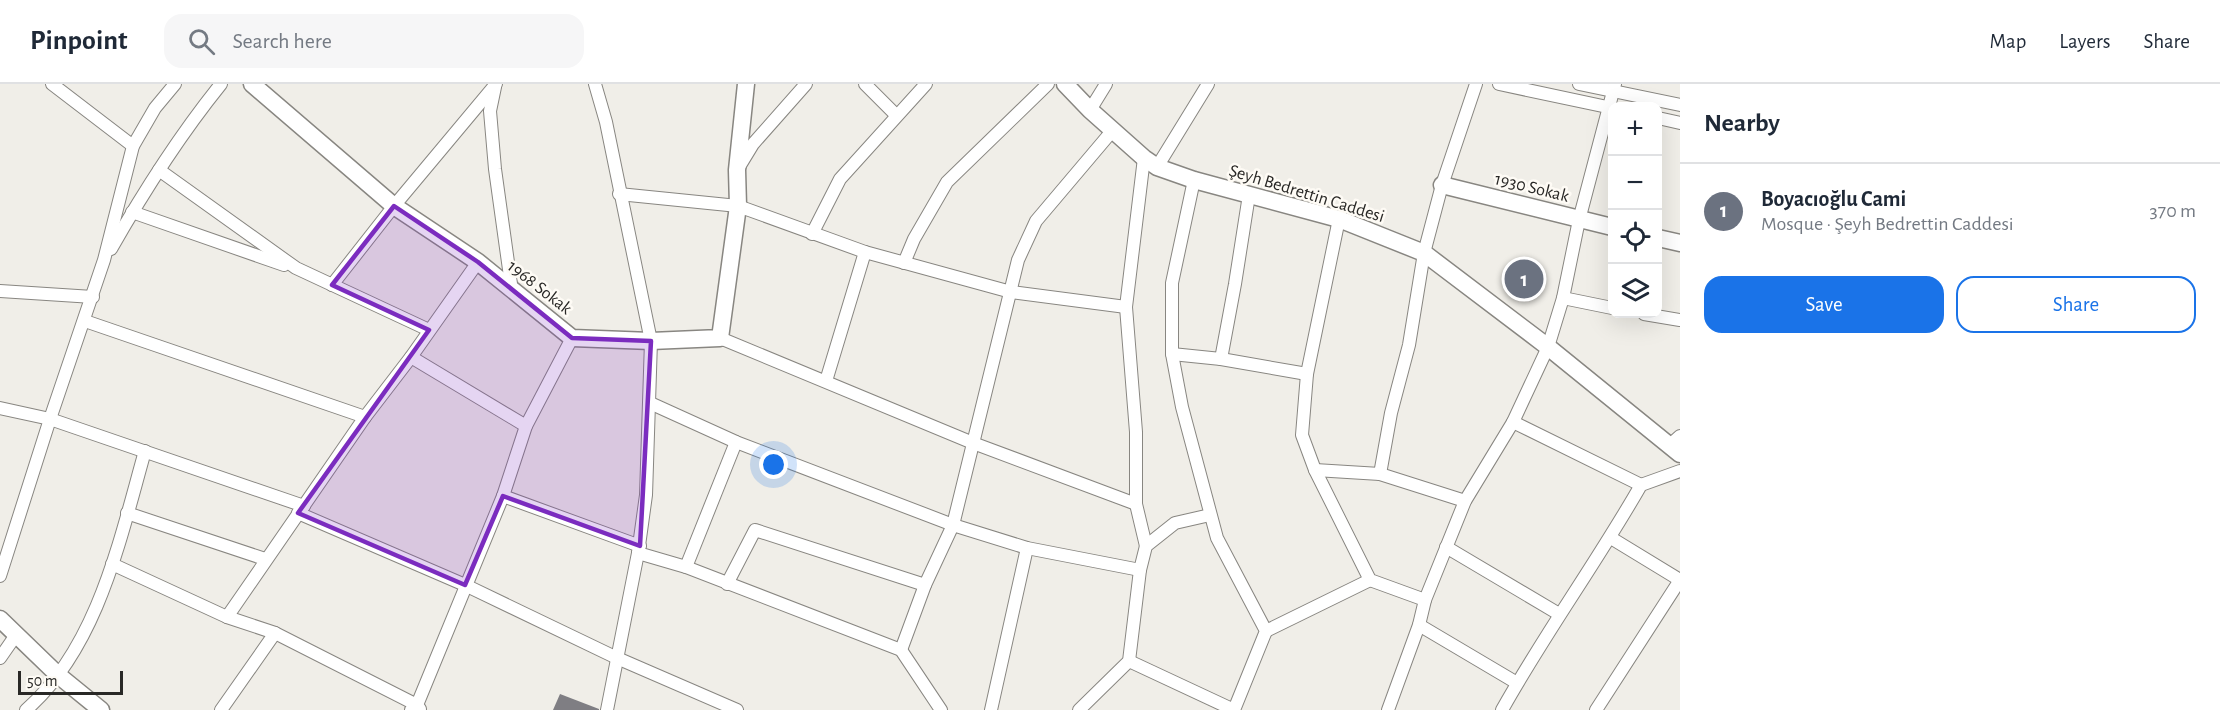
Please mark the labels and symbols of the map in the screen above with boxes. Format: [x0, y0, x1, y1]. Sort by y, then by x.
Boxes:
street label: Şeyh Bedrettin Caddesi [1227, 162, 1387, 226]
street label: 1930 Sokak [1493, 170, 1572, 206]
pin: 1 [1504, 256, 1544, 302]
street label: 1968 Sokak [504, 257, 575, 319]
your location [759, 450, 788, 479]
scale bar [18, 668, 123, 696]

